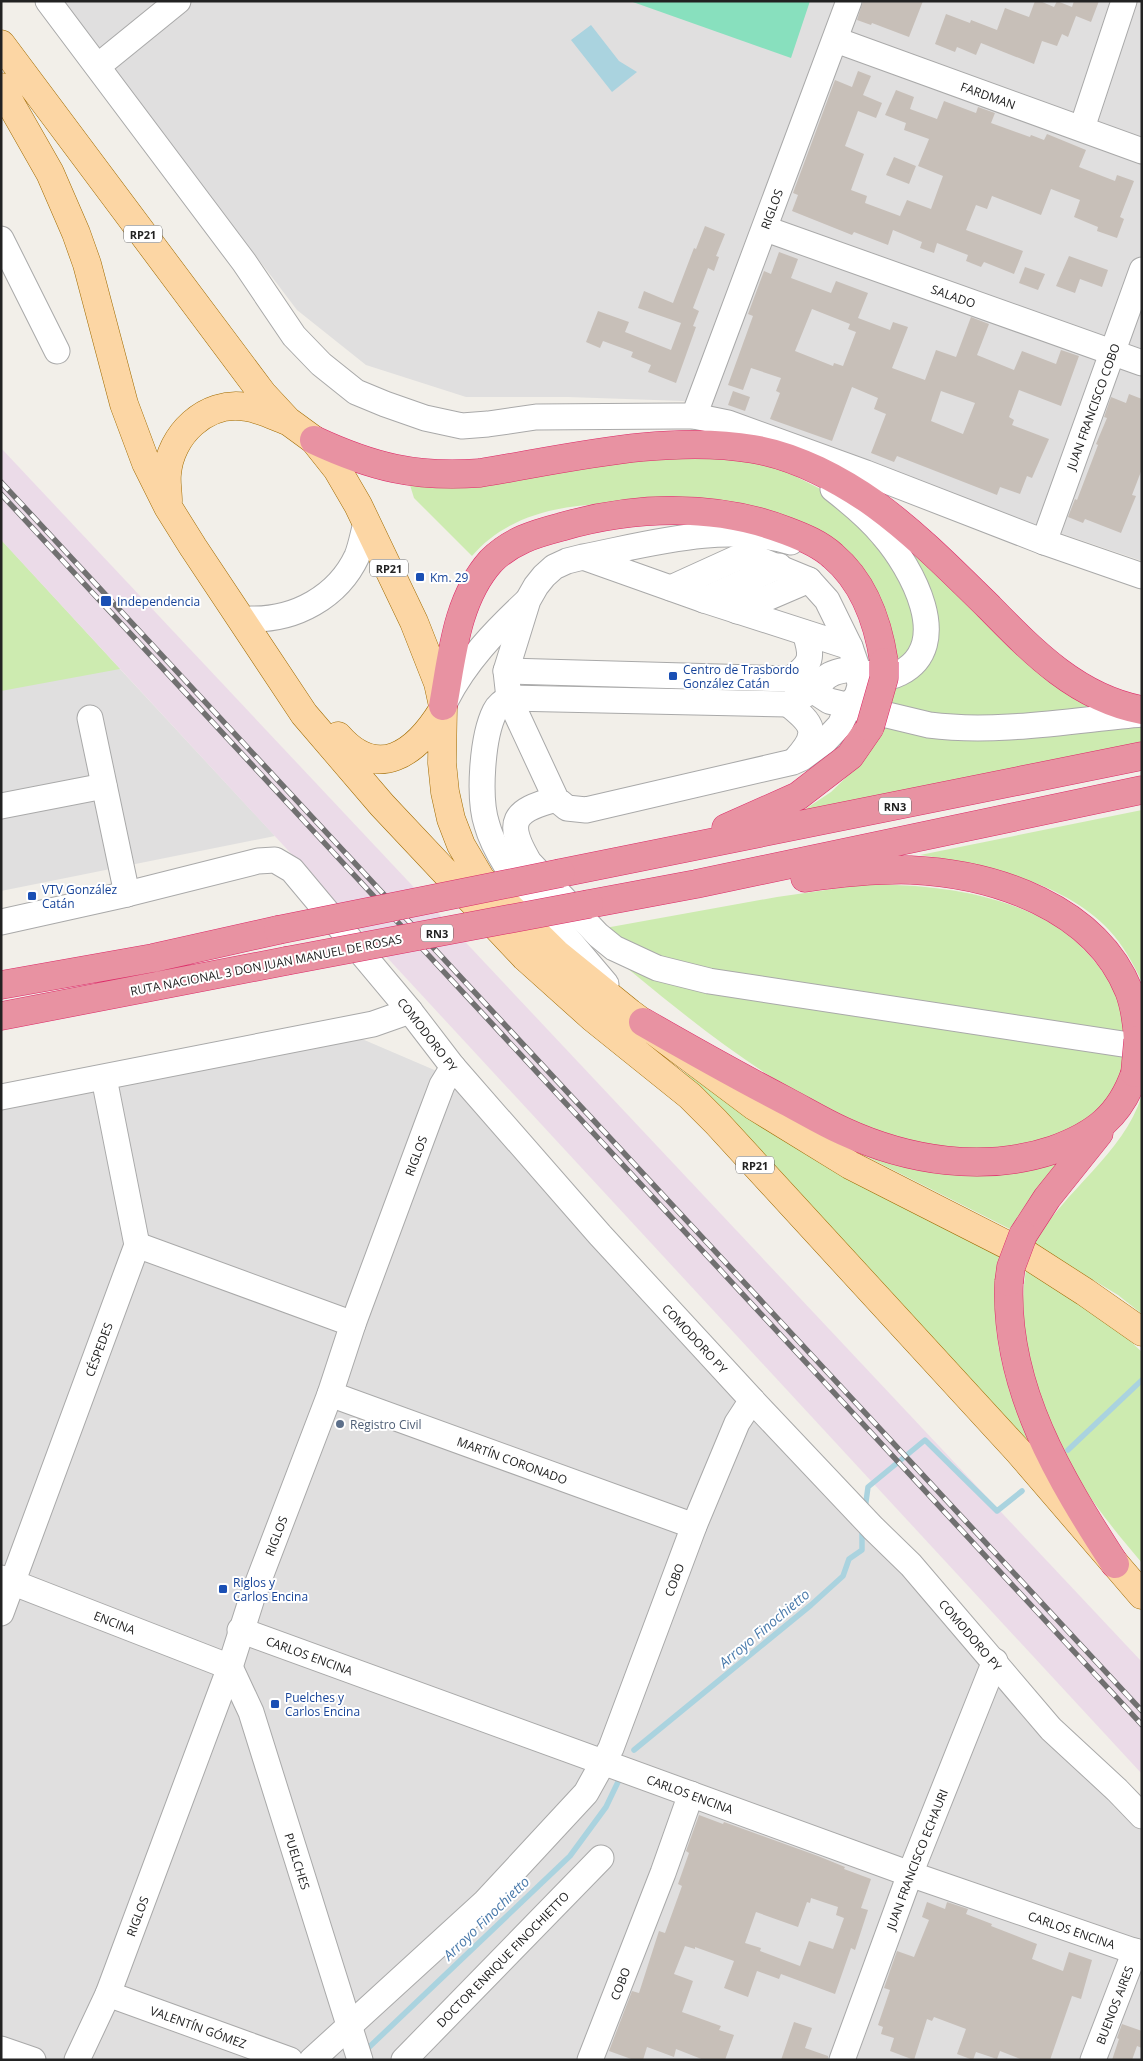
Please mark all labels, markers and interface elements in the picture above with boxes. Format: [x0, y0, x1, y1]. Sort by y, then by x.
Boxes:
street label: FARDMAN [958, 77, 1018, 113]
street label: RIGLOS [756, 186, 787, 231]
road number: RP21 [124, 225, 162, 242]
street label: SALADO [929, 280, 978, 312]
street label: JUAN FRANCISCO COBO [1062, 341, 1123, 473]
road number: RP21 [370, 560, 408, 576]
place label: Km. 29 [430, 569, 469, 586]
marker: Km. 29 [414, 571, 426, 583]
place label: Independencia [117, 593, 200, 610]
marker: Independencia [99, 594, 113, 608]
place label: Centro de Trasbordo González Catán [683, 661, 799, 692]
marker: Centro de Trasbordo González Catán [667, 670, 679, 682]
road number: RN3 [879, 798, 911, 814]
place label: VTV González Catán [42, 881, 117, 912]
marker: VTV González Catán [26, 890, 38, 902]
road number: RN3 [421, 924, 453, 941]
street label: RUTA NACIONAL 3 DON JUAN MANUEL DE ROSAS [129, 930, 403, 1000]
street label: COMODORO PY [394, 994, 462, 1075]
street label: RIGLOS [400, 1133, 431, 1178]
road number: RP21 [736, 1156, 774, 1174]
street label: COMODORO PY [659, 1300, 732, 1377]
street label: CÉSPEDES [81, 1320, 116, 1379]
place label: Registro Civil [350, 1416, 422, 1433]
marker: Registro Civil [334, 1418, 346, 1430]
street label: MARTÍN CORONADO [455, 1432, 570, 1488]
street label: RIGLOS [260, 1513, 291, 1558]
street label: COBO [660, 1561, 688, 1599]
place label: Riglos y Carlos Encina [233, 1574, 308, 1605]
marker: Riglos y Carlos Encina [217, 1583, 229, 1595]
water label: Arroyo Finochietto [714, 1584, 813, 1672]
street label: COMODORO PY [935, 1596, 1006, 1674]
street label: ENCINA [91, 1606, 138, 1638]
street label: CARLOS ENCINA [264, 1632, 356, 1679]
place label: Puelches y Carlos Encina [285, 1689, 360, 1720]
marker: Puelches y Carlos Encina [269, 1698, 281, 1710]
street label: CARLOS ENCINA [644, 1770, 736, 1818]
street label: JUAN FRANCISCO ECHAURI [881, 1786, 952, 1933]
street label: PUELCHES [281, 1831, 315, 1892]
water label: Arroyo Finochietto [438, 1872, 533, 1965]
street label: DOCTOR ENRIQUE FINOCHIETTO [432, 1887, 573, 2031]
street label: RIGLOS [122, 1894, 152, 1939]
street label: CARLOS ENCINA [1026, 1907, 1118, 1953]
street label: BUENOS AIRES [1091, 1963, 1137, 2047]
street label: COBO [606, 1965, 634, 2003]
street label: VALENTÍN GÓMEZ [148, 2001, 249, 2052]

